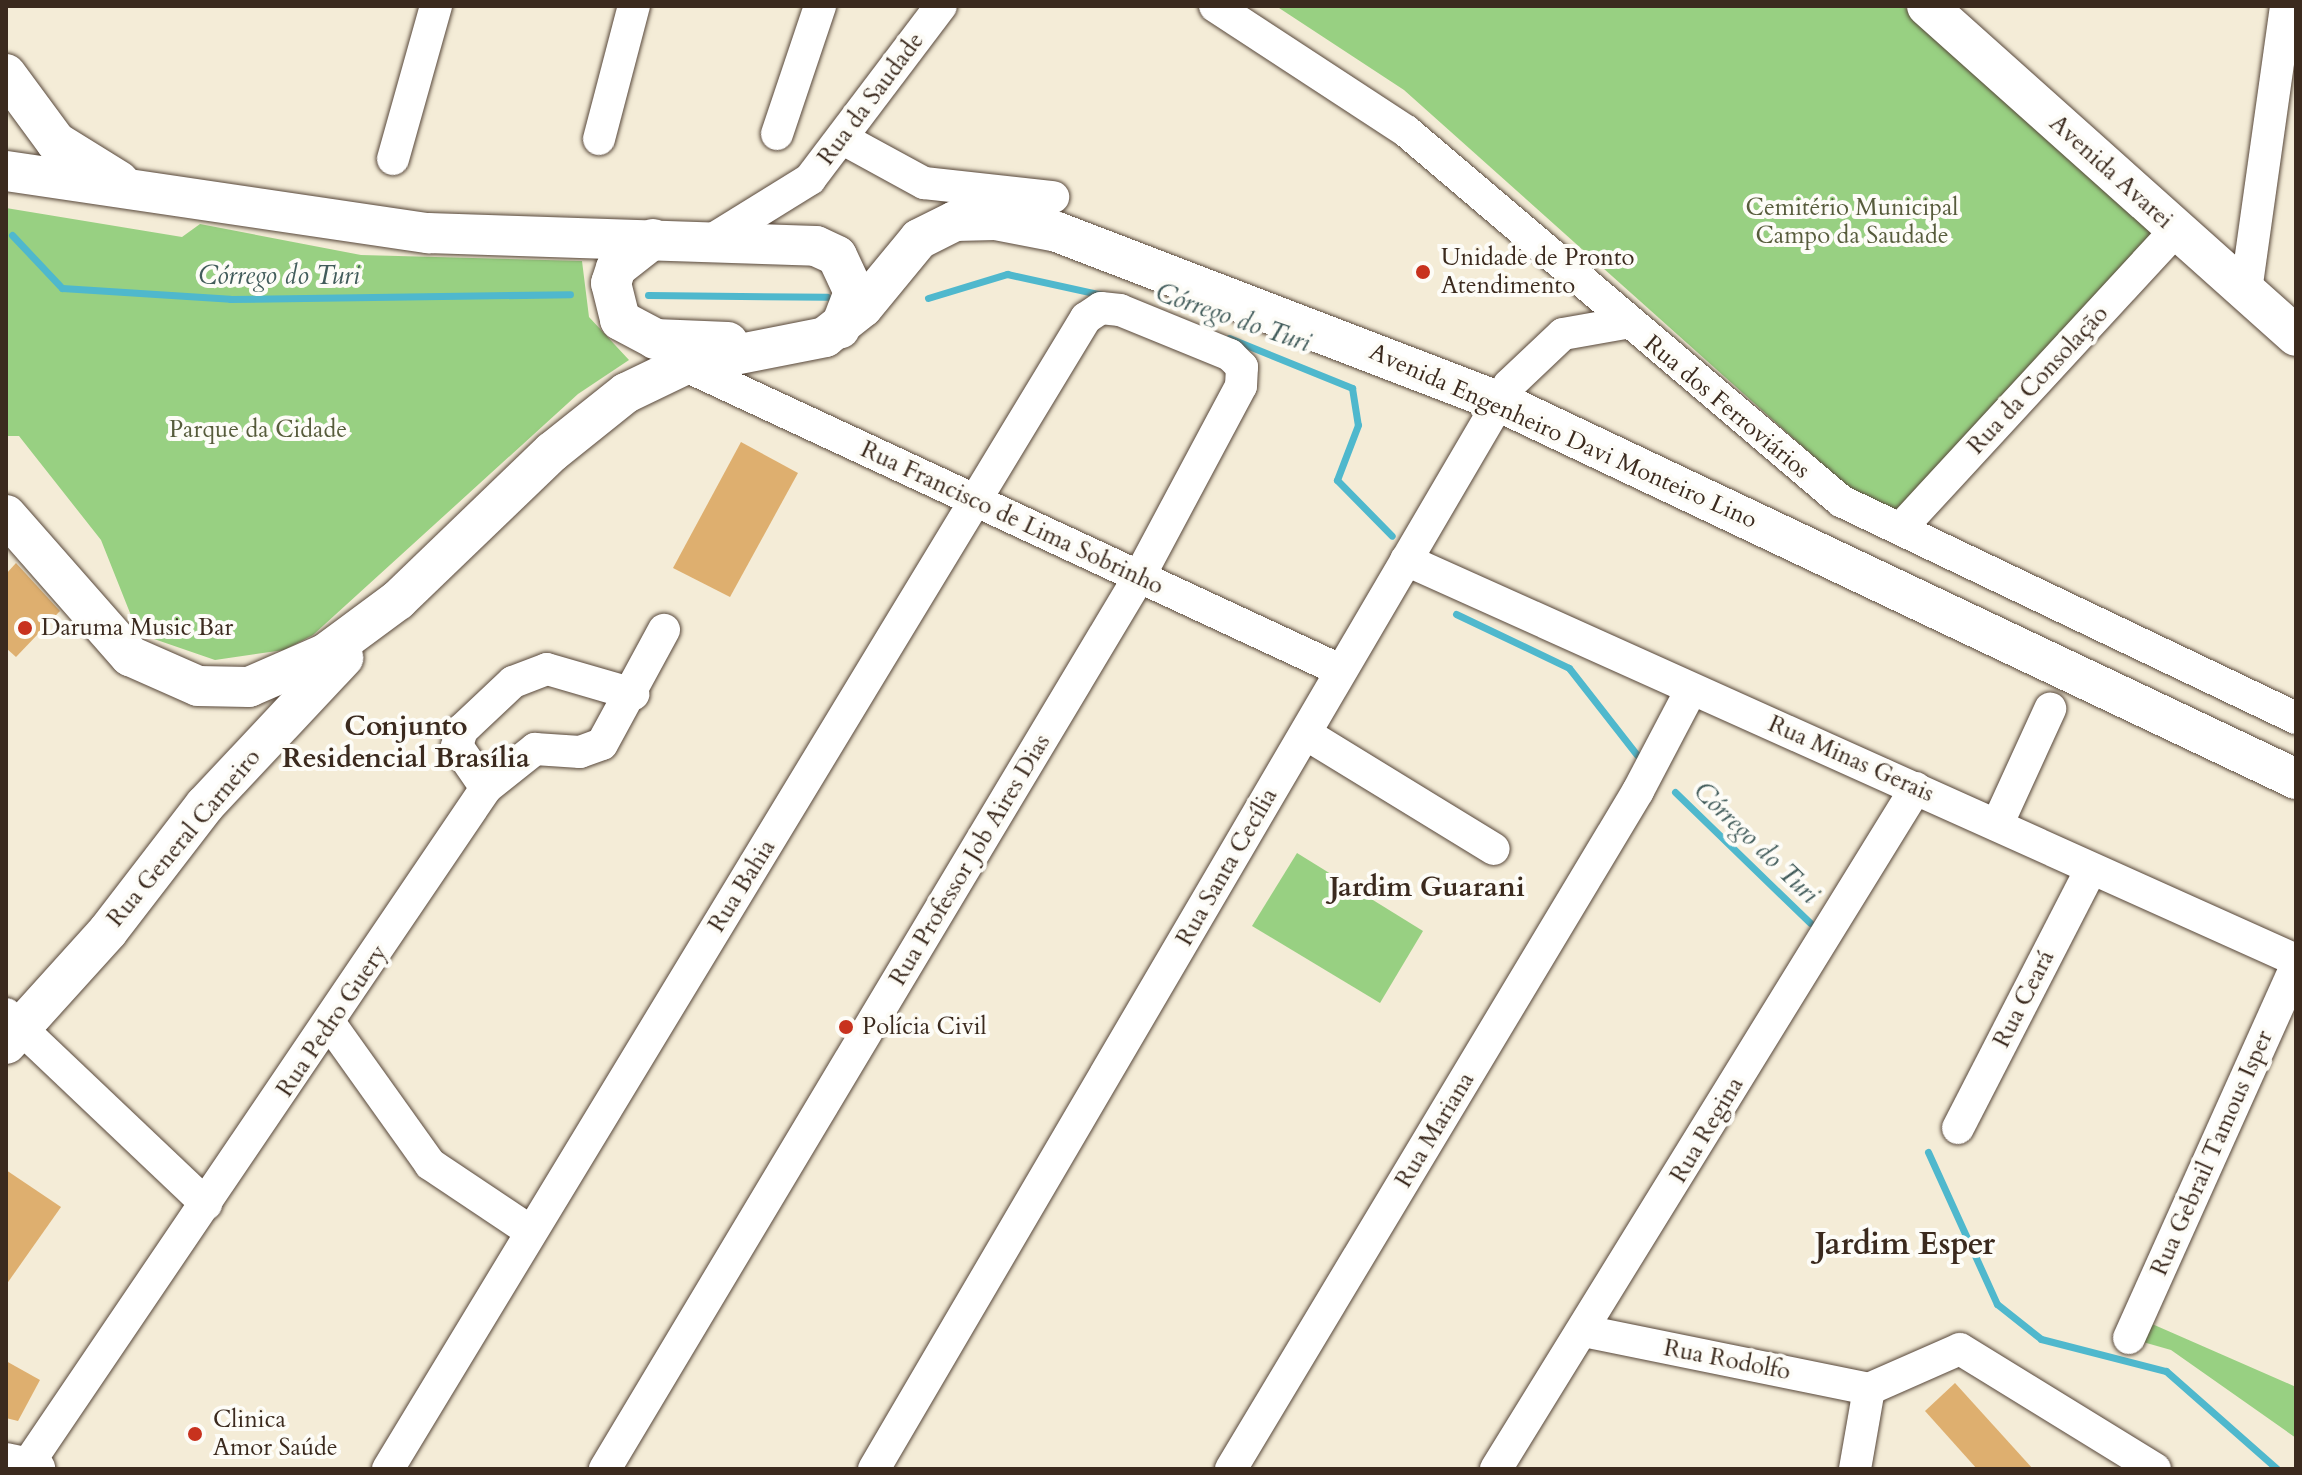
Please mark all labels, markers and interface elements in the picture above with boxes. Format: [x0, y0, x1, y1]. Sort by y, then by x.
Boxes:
street label: Rua da Saudade [812, 27, 930, 171]
street label: Avenida Avarei [2043, 109, 2179, 235]
park label: Cemitério Municipal Campo da Saudade [1746, 194, 1958, 250]
place label: Unidade de Pronto Atendimento [1441, 244, 1634, 300]
water label: Córrego do Turi [198, 260, 360, 292]
marker: Unidade de Pronto Atendimento [1412, 261, 1434, 283]
water label: Córrego do Turi [1152, 277, 1314, 359]
street label: Rua da Consolação [1962, 300, 2114, 460]
street label: Rua dos Ferroviários [1638, 329, 1816, 485]
street label: Avenida Engenheiro Davi Monteiro Lino [1365, 337, 1761, 535]
park label: Parque da Cidade [169, 416, 347, 444]
street label: Rua Francisco de Lima Sobrinho [856, 435, 1168, 601]
place label: Daruma Music Bar [41, 614, 233, 642]
marker: Daruma Music Bar [16, 619, 34, 637]
district label: Conjunto Residencial Brasília [282, 709, 530, 775]
street label: Rua Minas Gerais [1764, 710, 1938, 808]
street label: Rua Professor Job Aires Dias [883, 729, 1057, 991]
street label: Rua General Carneiro [101, 743, 267, 933]
water label: Córrego do Turi [1687, 776, 1825, 910]
street label: Rua Santa Cecília [1170, 783, 1284, 951]
street label: Rua Bahia [702, 834, 782, 938]
district label: Jardim Guarani [1329, 870, 1525, 904]
street label: Rua Pedro Guery [271, 940, 393, 1102]
street label: Rua Ceará [1987, 946, 2061, 1052]
place label: Polícia Civil [862, 1013, 987, 1041]
marker: Polícia Civil [837, 1018, 855, 1036]
street label: Rua Gebrail Tamous Isper [2145, 1026, 2279, 1280]
street label: Rua Mariana [1389, 1067, 1481, 1193]
street label: Rua Regina [1664, 1072, 1750, 1188]
district label: Jardim Esper [1815, 1225, 1995, 1263]
street label: Rua Rodolfo [1661, 1334, 1793, 1386]
place label: Clinica Amor Saúde [213, 1406, 338, 1462]
marker: Clinica Amor Saúde [184, 1423, 206, 1445]

